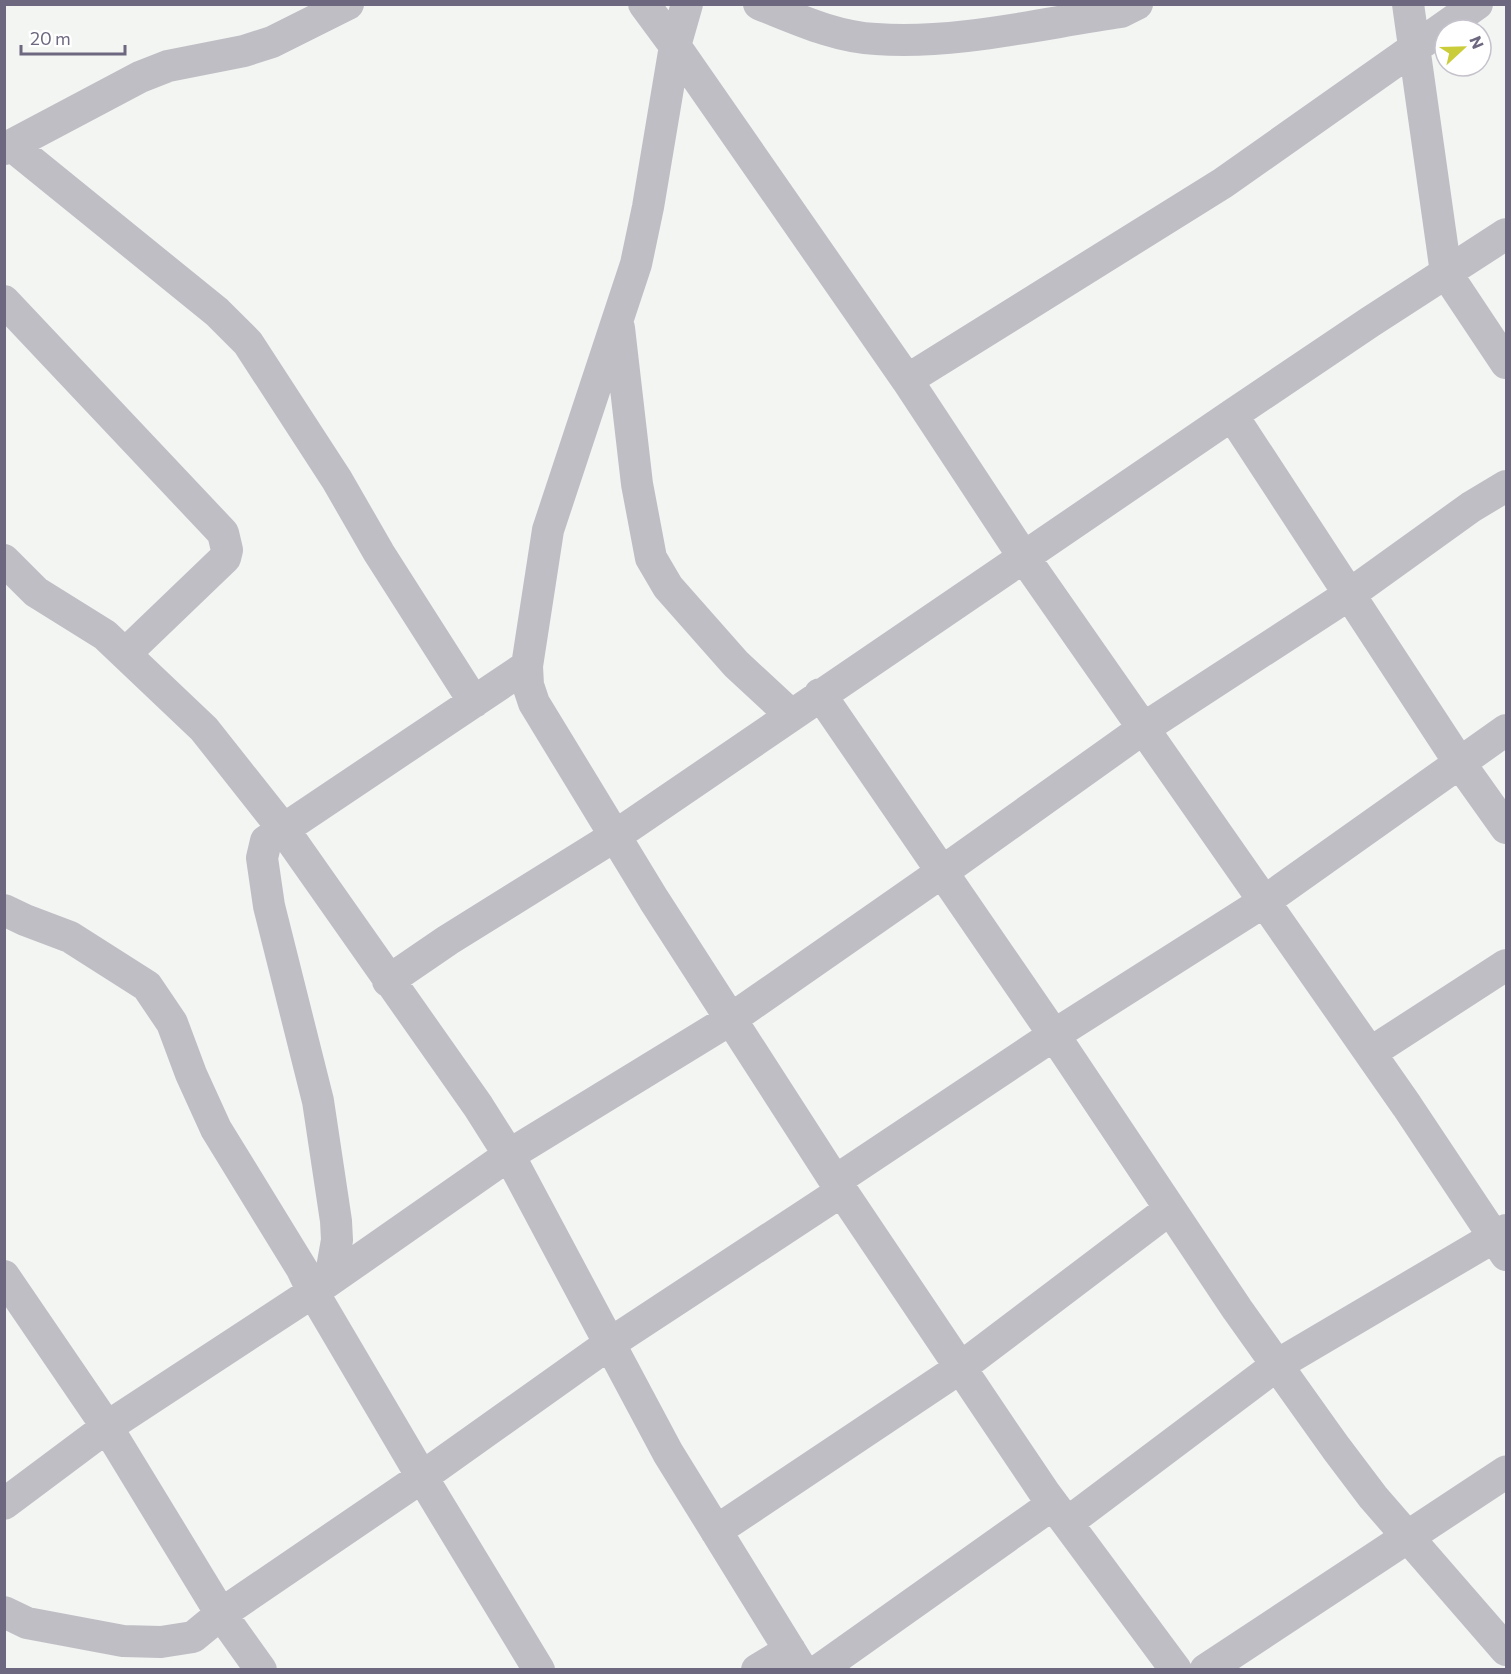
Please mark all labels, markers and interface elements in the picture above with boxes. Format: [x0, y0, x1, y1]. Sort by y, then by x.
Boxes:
scale bar [21, 18, 124, 56]
north arrow [1433, 18, 1493, 78]
text: 20 m [30, 27, 71, 49]
text: N [1466, 33, 1488, 51]

